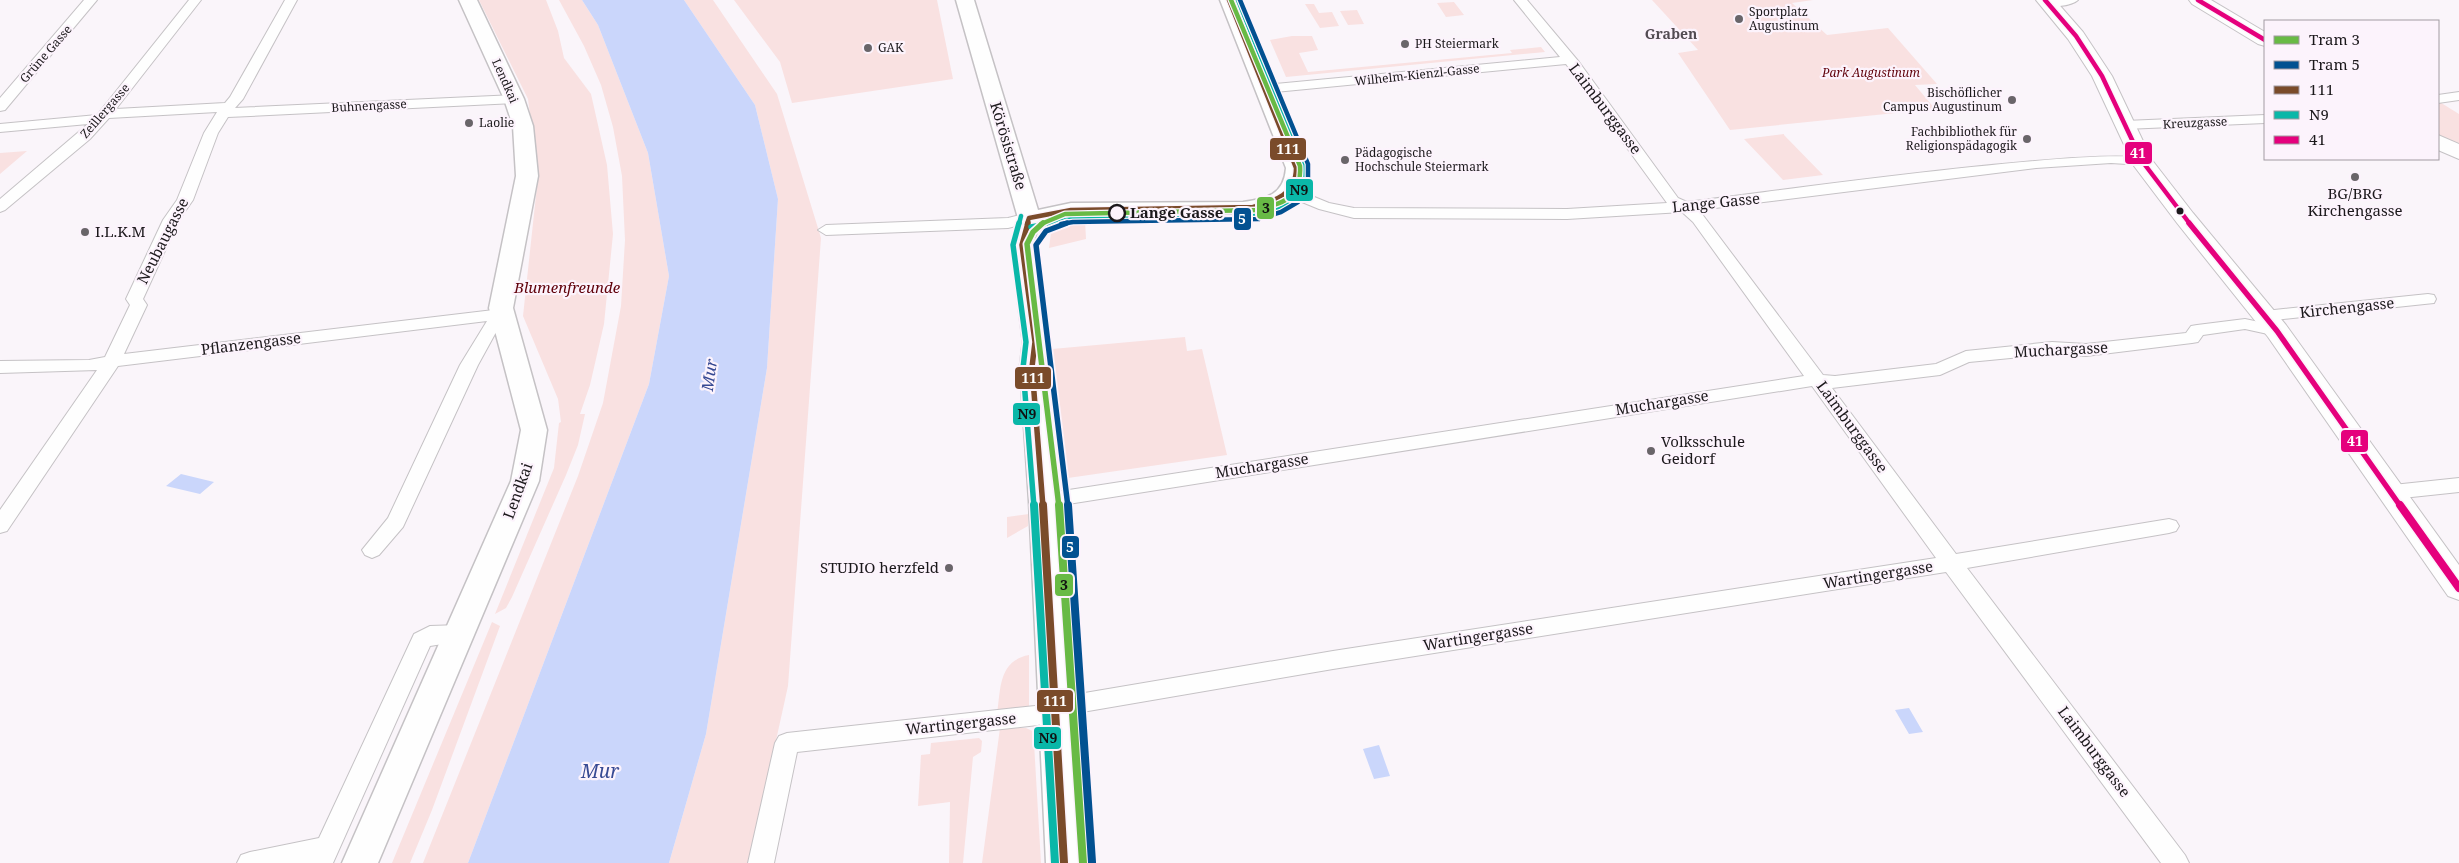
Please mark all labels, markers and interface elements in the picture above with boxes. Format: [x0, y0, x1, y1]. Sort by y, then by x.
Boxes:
place label: Sportplatz Augustinum [1749, 3, 1819, 34]
marker: Sportplatz Augustinum [1733, 13, 1745, 25]
legend [2264, 20, 2439, 160]
street label: Grüne Gasse [16, 21, 76, 86]
district label: Graben [1645, 24, 1697, 43]
text: Tram 3 [2309, 29, 2360, 49]
place label: PH Steiermark [1415, 35, 1500, 52]
marker: PH Steiermark [1399, 38, 1411, 50]
place label: GAK [878, 39, 904, 56]
marker: GAK [862, 42, 874, 54]
text: Tram 5 [2309, 54, 2360, 74]
street label: Lendkai [488, 56, 523, 106]
street label: Wilhelm-Kienzl-Gasse [1354, 59, 1480, 90]
street label: Laimburggasse [1565, 59, 1646, 158]
park label: Park Augustinum [1821, 64, 1920, 81]
text: 111 [2309, 79, 2334, 99]
street label: Zeillergasse [76, 80, 133, 142]
place label: Bischöflicher Campus Augustinum [1883, 84, 2002, 115]
marker: Bischöflicher Campus Augustinum [2006, 94, 2018, 106]
street label: Buhnengasse [331, 95, 407, 116]
street label: Körösistraße [986, 99, 1032, 192]
text: N9 [2309, 104, 2329, 124]
street label: Kreuzgasse [2162, 112, 2228, 133]
place label: Laolie [479, 114, 514, 131]
marker: Laolie [463, 117, 475, 129]
place label: Fachbibliothek für Religionspädagogik [1906, 123, 2018, 154]
text: 41 [2309, 129, 2326, 149]
marker: Fachbibliothek für Religionspädagogik [2021, 133, 2033, 145]
line badge: 111 [1269, 137, 1307, 161]
text: 111 [1276, 139, 1300, 158]
line badge: 41 [2124, 141, 2153, 165]
text: 41 [2130, 143, 2146, 162]
place label: Pädagogische Hochschule Steiermark [1355, 144, 1490, 175]
marker: Pädagogische Hochschule Steiermark [1339, 154, 1351, 166]
marker: BG/BRG Kirchengasse [2349, 171, 2361, 183]
line badge: N9 [1285, 178, 1314, 202]
text: N9 [1290, 180, 1309, 199]
place label: BG/BRG Kirchengasse [2307, 183, 2403, 220]
street label: Lange Gasse [1671, 187, 1761, 217]
street label: Neubaugasse [132, 194, 192, 287]
line badge: 3 [1256, 196, 1275, 220]
text: 3 [1262, 198, 1270, 217]
place label: Lange Gasse [1130, 202, 1223, 222]
marker: Lange Gasse [1108, 204, 1126, 222]
unlabelled marker [2175, 206, 2185, 216]
line badge: 5 [1233, 207, 1252, 231]
text: 5 [1238, 209, 1246, 228]
place label: I.L.K.M [95, 221, 146, 241]
marker: I.L.K.M [79, 226, 91, 238]
park label: Blumenfreunde [513, 277, 621, 297]
street label: Kirchengasse [2299, 292, 2395, 322]
street label: Pflanzengasse [200, 327, 302, 359]
street label: Muchargasse [2013, 337, 2108, 361]
water label: Mur [696, 357, 722, 393]
line badge: 111 [1014, 366, 1052, 390]
text: 111 [1021, 368, 1045, 387]
street label: Laimburggasse [1813, 377, 1893, 476]
street label: Muchargasse [1614, 385, 1710, 419]
line badge: N9 [1012, 402, 1041, 426]
text: N9 [1018, 404, 1037, 423]
line badge: 41 [2340, 429, 2369, 453]
place label: Volksschule Geidorf [1661, 431, 1745, 468]
text: 41 [2347, 431, 2363, 450]
marker: Volksschule Geidorf [1645, 445, 1657, 457]
street label: Muchargasse [1214, 448, 1310, 482]
street label: Lendkai [498, 460, 536, 521]
line badge: 5 [1061, 535, 1080, 559]
text: 5 [1066, 537, 1074, 556]
street label: Wartingergasse [1821, 555, 1934, 593]
place label: STUDIO herzfeld [820, 557, 939, 577]
marker: STUDIO herzfeld [943, 562, 955, 574]
line badge: 3 [1054, 573, 1074, 597]
text: 3 [1060, 575, 1068, 594]
street label: Wartingergasse [1421, 617, 1534, 655]
line badge: 111 [1036, 689, 1074, 713]
text: 111 [1043, 691, 1067, 710]
street label: Laimburggasse [2054, 702, 2135, 801]
street label: Wartingergasse [905, 707, 1017, 739]
line badge: N9 [1033, 726, 1062, 750]
text: N9 [1039, 728, 1058, 747]
water label: Mur [580, 758, 619, 784]

